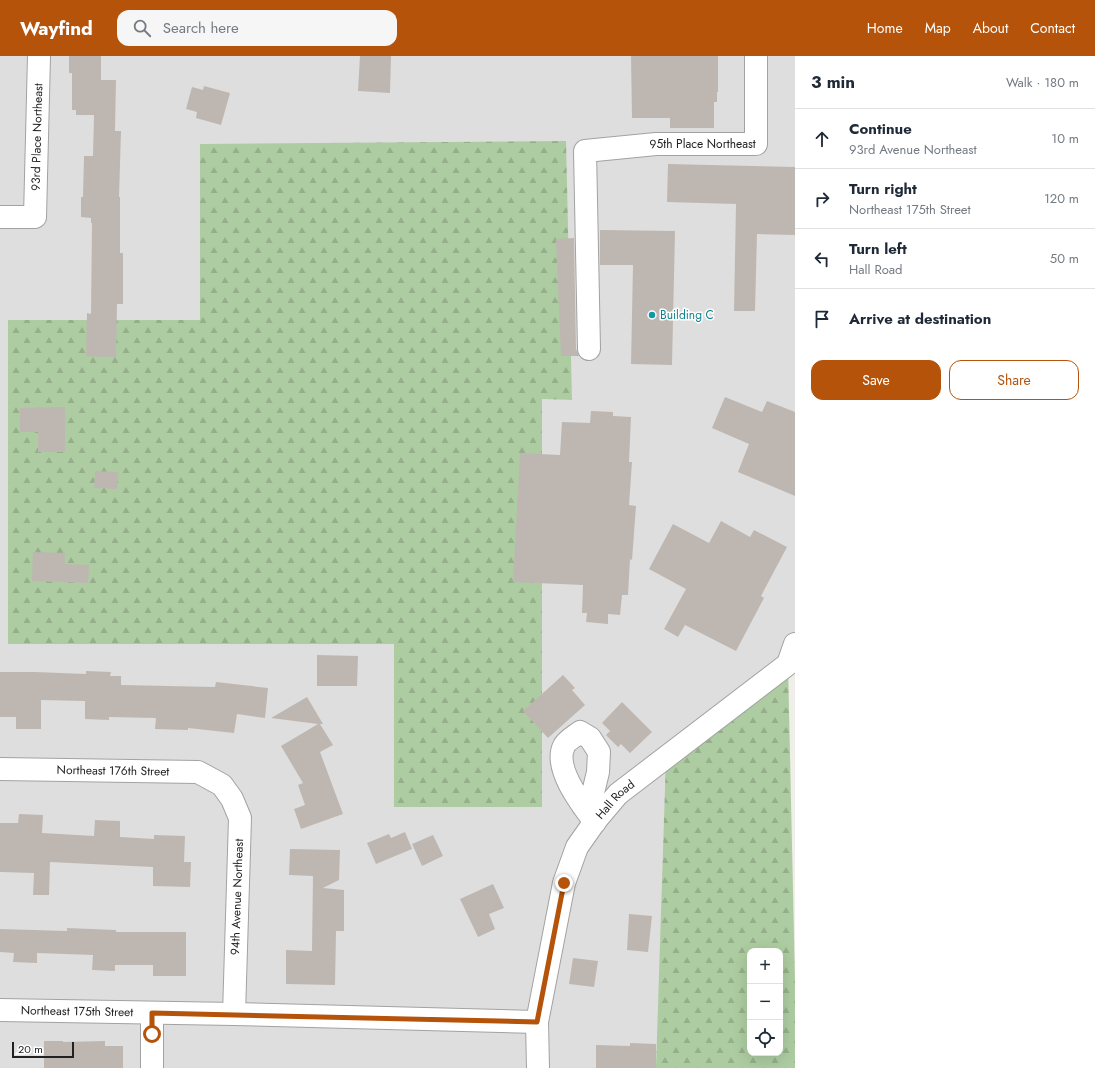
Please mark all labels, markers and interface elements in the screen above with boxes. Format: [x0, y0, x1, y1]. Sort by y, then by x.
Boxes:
search box [117, 10, 397, 46]
text: Wayfind [20, 15, 93, 42]
icon: search [131, 17, 153, 39]
text: Search here [163, 17, 239, 39]
text: Home [867, 18, 903, 38]
text: Map [925, 18, 951, 38]
text: About [973, 18, 1008, 38]
text: Contact [1030, 18, 1075, 38]
text: 3 min [811, 70, 855, 94]
text: Walk · 180 m [1006, 73, 1079, 92]
street label: 93rd Place Northeast [27, 83, 47, 191]
text: Continue [849, 118, 912, 140]
icon: ahead [811, 128, 833, 150]
text: 10 m [1051, 129, 1079, 148]
street label: 95th Place Northeast [649, 135, 756, 154]
text: 93rd Avenue Northeast [849, 140, 977, 159]
text: Turn right [849, 178, 917, 200]
icon: right [811, 188, 833, 210]
text: 120 m [1044, 189, 1079, 208]
text: Northeast 175th Street [849, 200, 971, 219]
text: Turn left [849, 238, 907, 260]
icon: left [811, 248, 833, 270]
text: 50 m [1050, 249, 1079, 268]
text: Hall Road [849, 260, 902, 279]
place label: Building C [660, 306, 714, 324]
icon: arrive [811, 308, 833, 330]
text: Arrive at destination [849, 308, 991, 330]
marker: Building C [647, 310, 657, 320]
button: Save [811, 360, 941, 400]
button: Share [949, 360, 1079, 400]
street label: Northeast 176th Street [57, 761, 170, 781]
street label: Hall Road [591, 775, 638, 823]
street label: 94th Avenue Northeast [226, 838, 248, 956]
route end [555, 874, 573, 892]
map controls [747, 948, 783, 1056]
button: + [747, 948, 783, 984]
button: − [747, 984, 783, 1020]
street label: Northeast 175th Street [21, 1001, 133, 1021]
button: locate [747, 1020, 783, 1056]
route start [143, 1025, 161, 1043]
scale bar [12, 1040, 74, 1059]
text: 20 m [18, 1041, 43, 1057]

